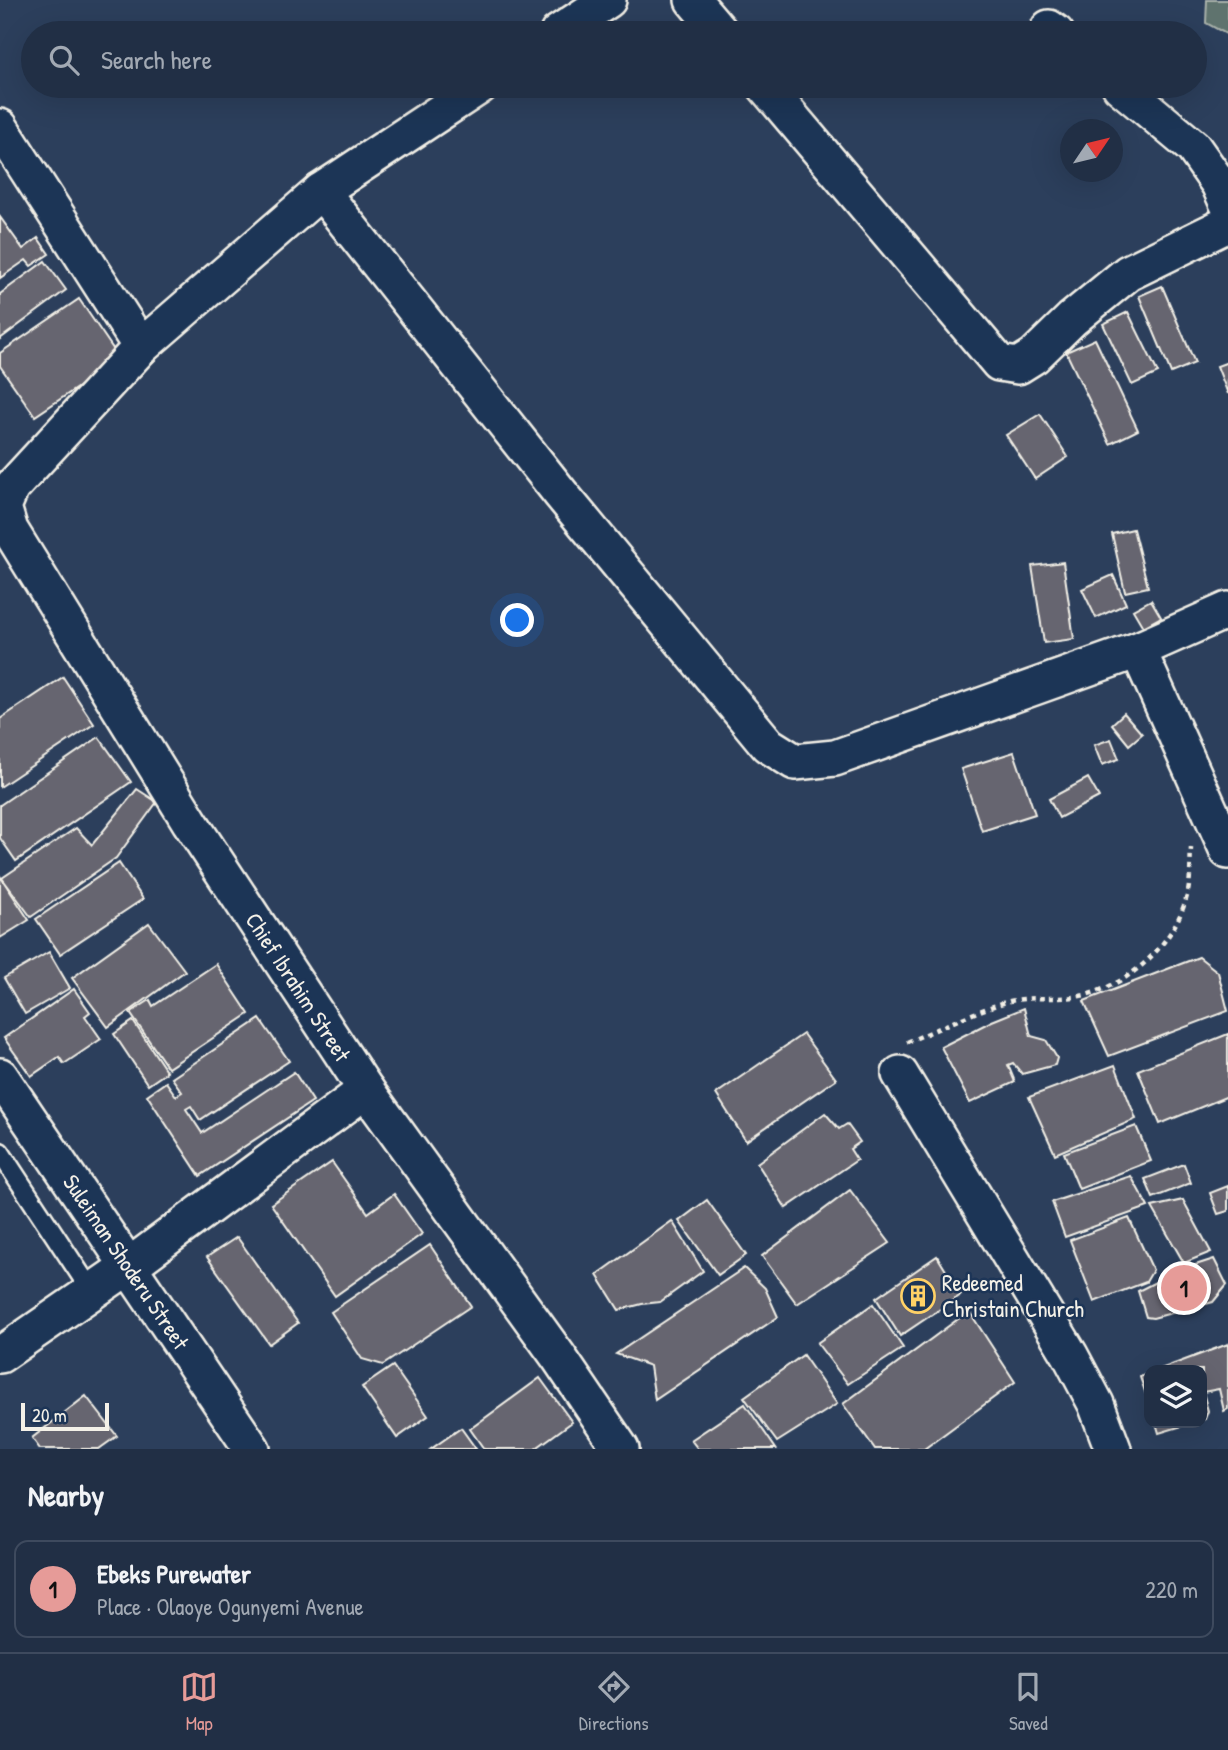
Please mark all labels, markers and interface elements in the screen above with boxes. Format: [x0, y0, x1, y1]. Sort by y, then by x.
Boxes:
search box [21, 21, 1207, 98]
icon: search [45, 41, 83, 79]
text: Search here [101, 42, 212, 77]
north arrow [1060, 119, 1123, 182]
your location [500, 603, 534, 637]
street label: Chief Ibrahim Street [239, 906, 359, 1068]
street label: Suleiman Shoderu Street [56, 1168, 197, 1356]
pin: 1 [1161, 1262, 1207, 1314]
place label: Redeemed Christain Church [942, 1267, 1084, 1324]
building icon: Redeemed Christain Church [899, 1277, 937, 1315]
map controls [1144, 1365, 1207, 1428]
button: layers [1144, 1365, 1207, 1428]
scale bar [21, 1400, 108, 1432]
text: 20 m [32, 1402, 67, 1428]
text: Nearby [28, 1475, 104, 1515]
text: Ebeks Purewater [97, 1556, 251, 1591]
text: 1 [49, 1574, 57, 1605]
text: 220 m [1145, 1574, 1198, 1605]
text: Place · Olaoye Ogunyemi Avenue [97, 1591, 364, 1622]
tab: Map [180, 1668, 218, 1736]
tab: Directions [579, 1668, 649, 1736]
tab: Saved [1009, 1668, 1048, 1736]

